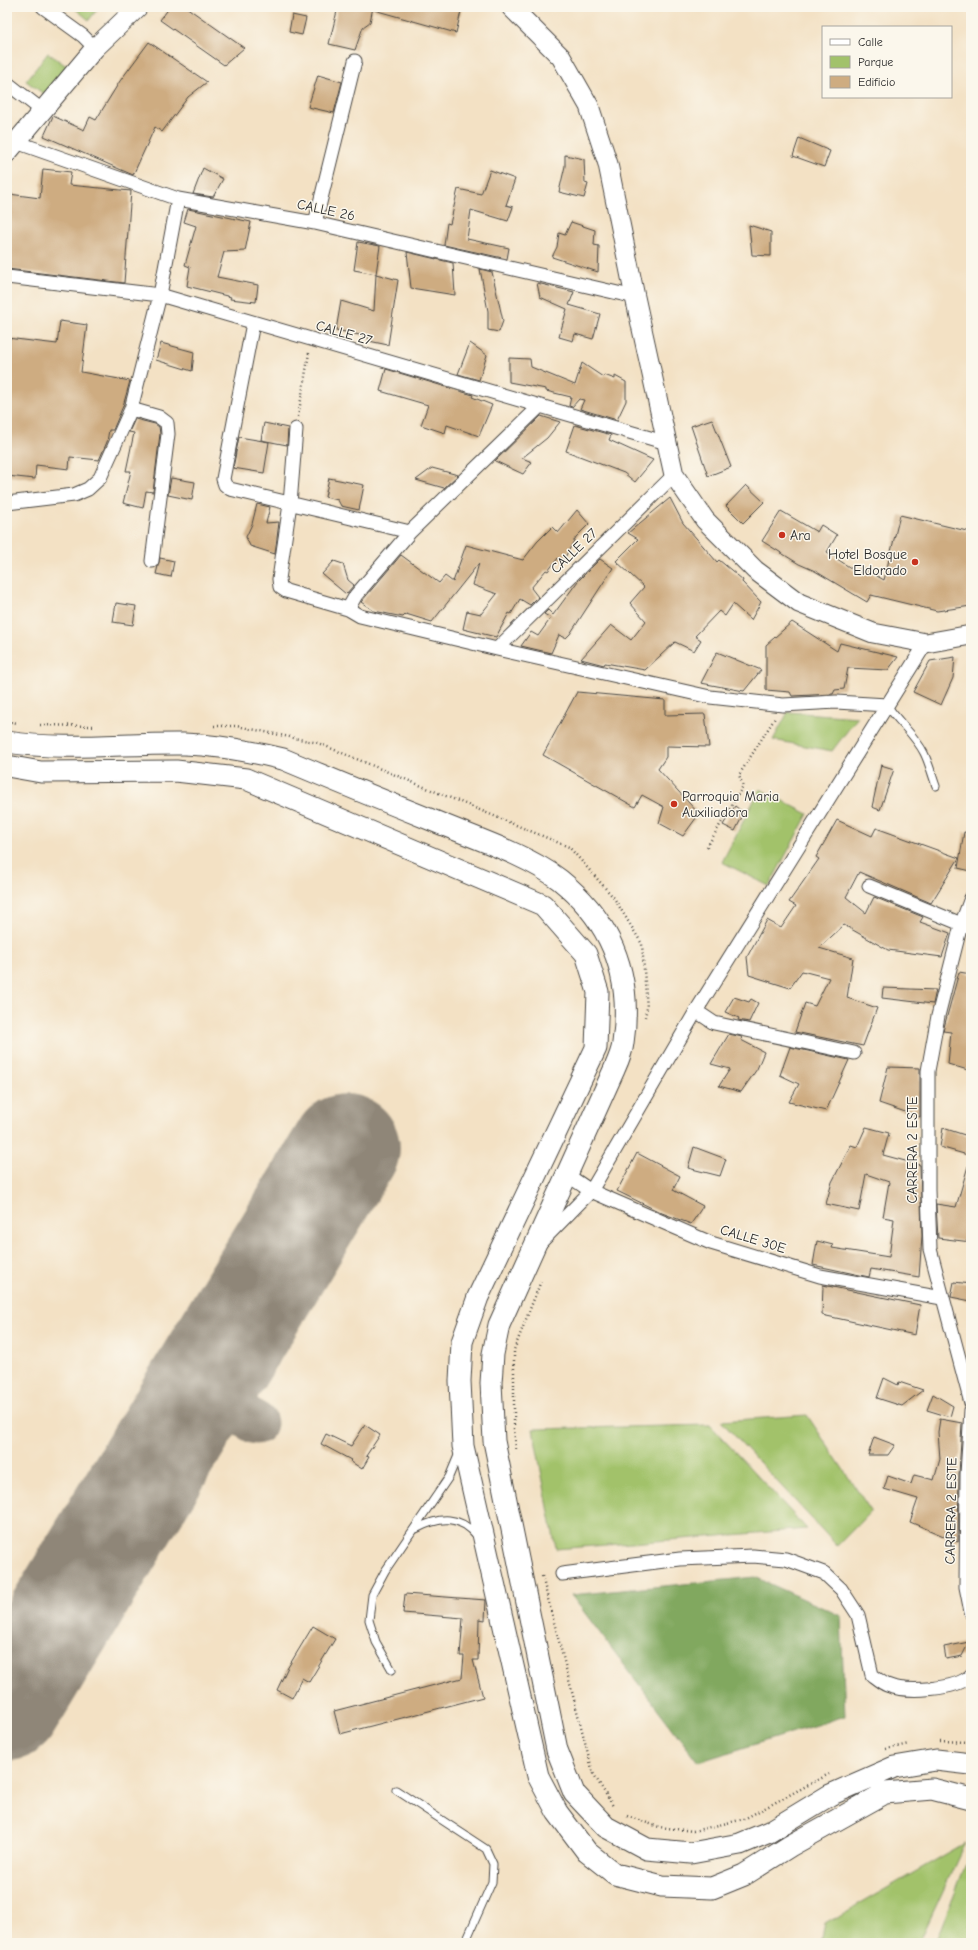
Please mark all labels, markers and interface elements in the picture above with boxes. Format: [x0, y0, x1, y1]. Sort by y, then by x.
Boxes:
legend [822, 26, 952, 98]
text: Calle [858, 35, 883, 49]
text: Parque [858, 55, 893, 69]
text: Edificio [858, 75, 895, 89]
street label: CALLE 26 [295, 196, 357, 224]
street label: CALLE 27 [314, 317, 374, 349]
street label: CALLE 27 [547, 525, 601, 577]
place label: Ara [790, 527, 811, 544]
marker: Ara [777, 530, 787, 540]
place label: Hotel Bosque Eldorado [828, 546, 907, 579]
marker: Hotel Bosque Eldorado [910, 557, 920, 567]
place label: Parroquia Maria Auxiliadora [682, 788, 779, 821]
marker: Parroquia Maria Auxiliadora [669, 799, 679, 809]
street label: CARRERA 2 ESTE [904, 1097, 921, 1203]
street label: CALLE 30E [718, 1221, 788, 1257]
street label: CARRERA 2 ESTE [942, 1457, 960, 1565]

